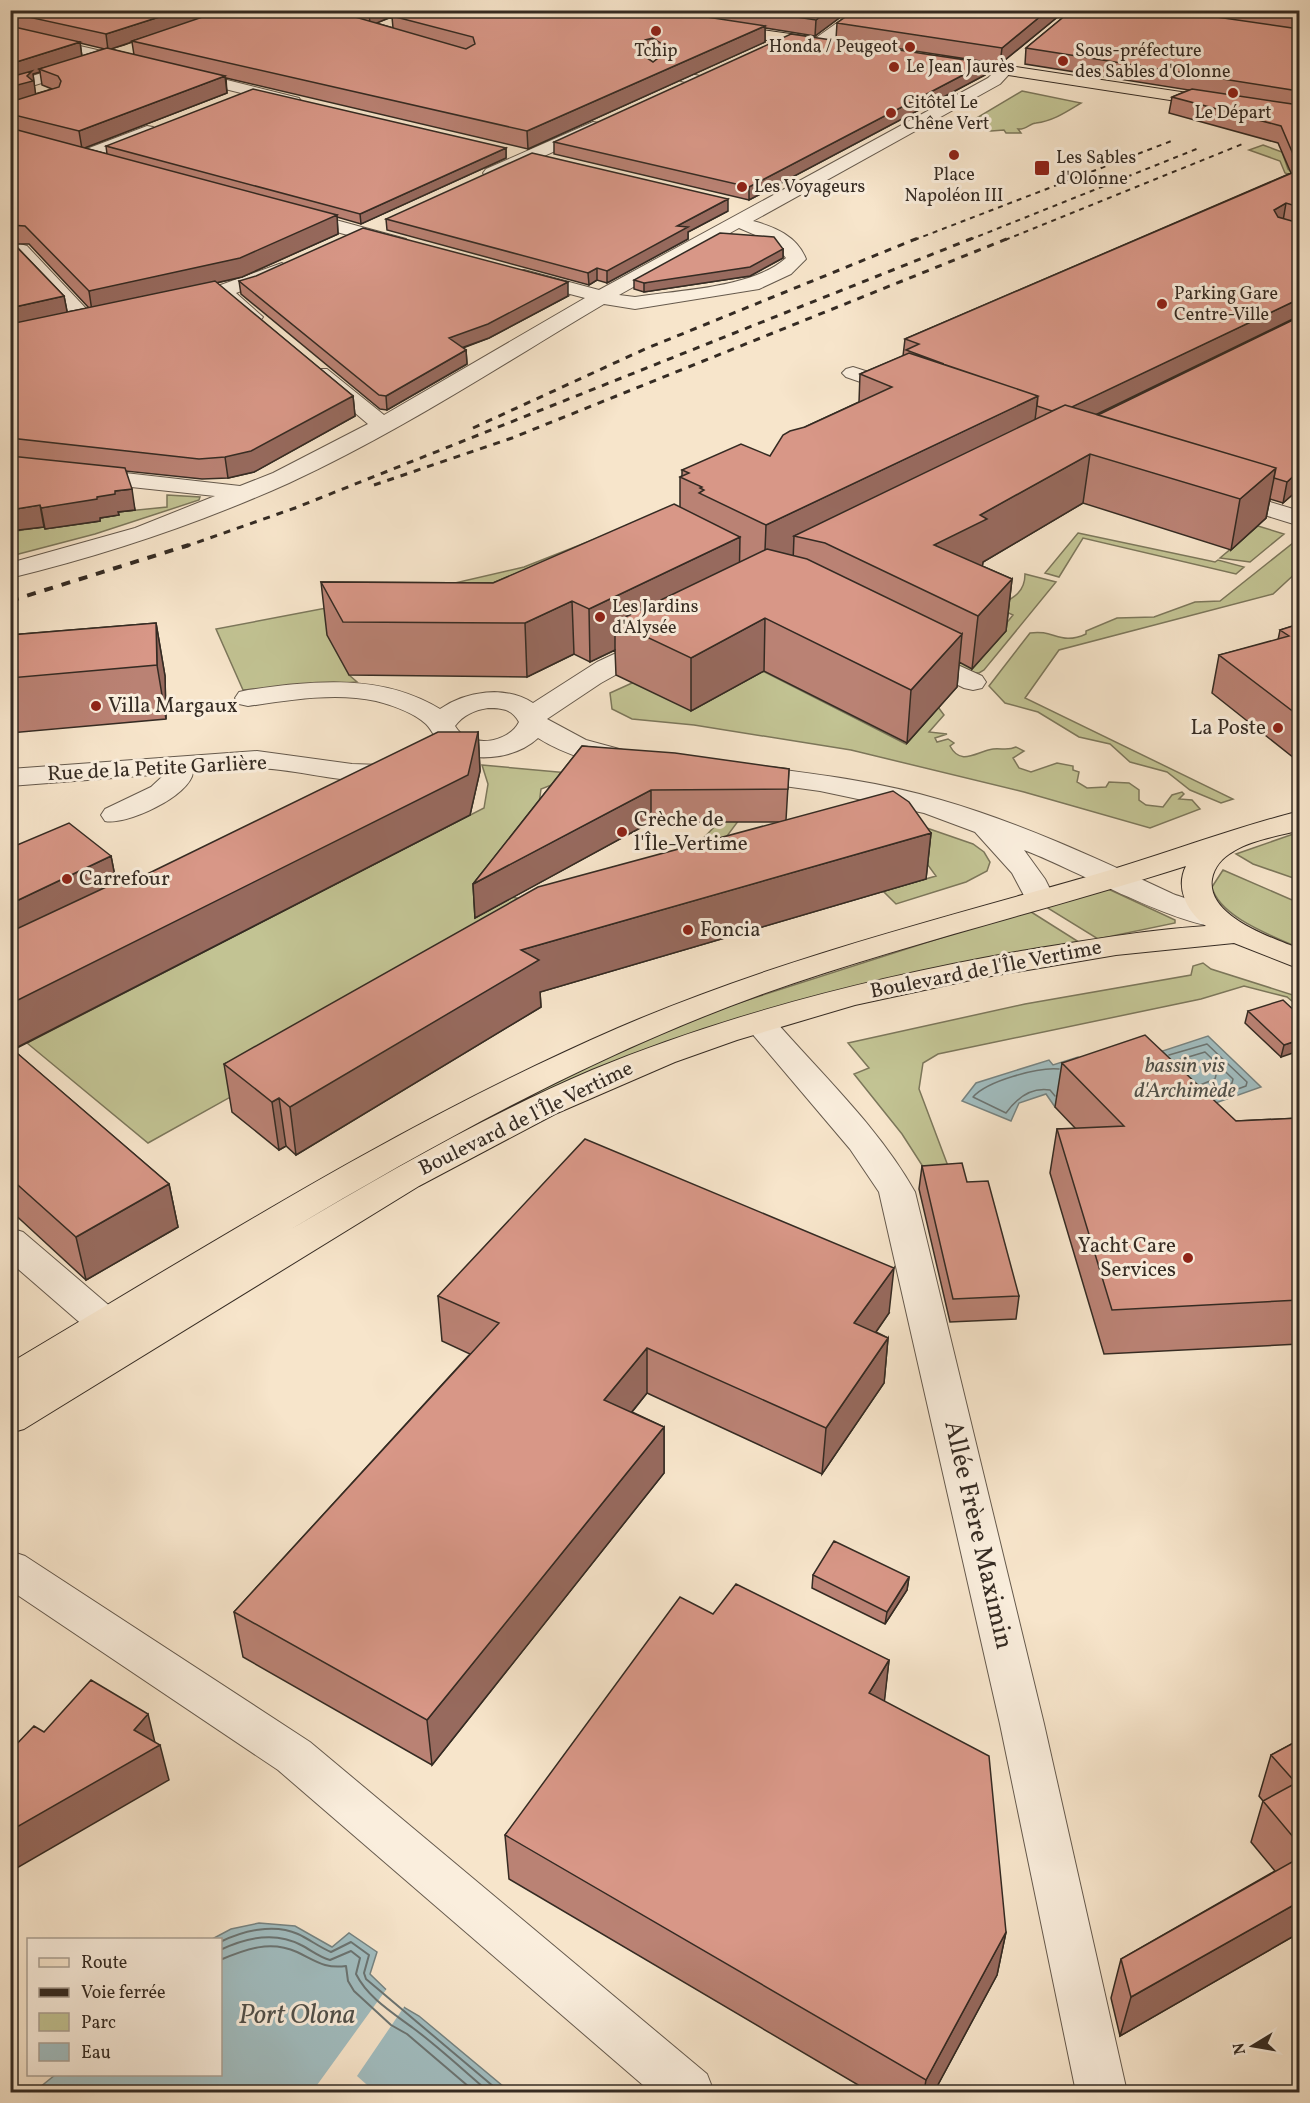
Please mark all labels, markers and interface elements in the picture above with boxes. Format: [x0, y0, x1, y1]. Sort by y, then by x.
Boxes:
marker: Tchip [649, 24, 663, 38]
place label: Honda / Peugeot [769, 35, 898, 60]
place label: Tchip [634, 39, 678, 64]
place label: Sous-préfecture des Sables d'Olonne [1075, 39, 1230, 85]
marker: Honda / Peugeot [903, 40, 917, 54]
marker: Sous-préfecture des Sables d'Olonne [1056, 54, 1070, 68]
place label: Le Jean Jaurès [906, 55, 1015, 80]
marker: Le Jean Jaurès [887, 60, 901, 74]
marker: Le Départ [1226, 86, 1240, 100]
place label: Citôtel Le Chêne Vert [903, 91, 989, 137]
place label: Le Départ [1194, 101, 1272, 126]
marker: Citôtel Le Chêne Vert [884, 106, 898, 120]
place label: Les Sables d'Olonne [1056, 146, 1136, 192]
marker: Place Napoléon III [947, 148, 961, 162]
marker: Les Sables d'Olonne [1033, 159, 1051, 177]
place label: Place Napoléon III [905, 163, 1003, 209]
place label: Les Voyageurs [754, 175, 865, 200]
marker: Les Voyageurs [735, 180, 749, 194]
place label: Parking Gare Centre-Ville [1174, 282, 1278, 328]
marker: Parking Gare Centre-Ville [1155, 297, 1169, 311]
place label: Les Jardins d'Alysée [612, 595, 698, 641]
marker: Les Jardins d'Alysée [593, 610, 607, 624]
place label: Villa Margaux [108, 692, 238, 721]
marker: Villa Margaux [89, 699, 103, 713]
place label: La Poste [1191, 714, 1266, 743]
marker: La Poste [1271, 721, 1285, 735]
street label: Rue de la Petite Garlière [46, 749, 268, 789]
place label: Crèche de l'Île-Vertime [634, 806, 748, 859]
marker: Crèche de l'Île-Vertime [615, 825, 629, 839]
place label: Carrefour [79, 865, 170, 894]
marker: Carrefour [60, 872, 74, 886]
place label: Foncia [700, 916, 761, 945]
marker: Foncia [681, 923, 695, 937]
street label: Boulevard de l'Île Vertime [868, 933, 1104, 1007]
water label: bassin vis d'Archimède [1134, 1051, 1236, 1107]
street label: Boulevard de l'Île Vertime [414, 1054, 638, 1184]
place label: Yacht Care Services [1078, 1232, 1176, 1285]
marker: Yacht Care Services [1181, 1251, 1195, 1265]
street label: Allée Frère Maximin [934, 1417, 1022, 1653]
legend [27, 1938, 222, 2076]
text: Route [81, 1951, 127, 1976]
text: Voie ferrée [81, 1981, 166, 2006]
water label: Port Olona [238, 1997, 356, 2035]
text: Parc [81, 2011, 116, 2036]
north arrow [1223, 2016, 1283, 2076]
text: N [1228, 2040, 1252, 2056]
text: Eau [81, 2041, 111, 2066]

